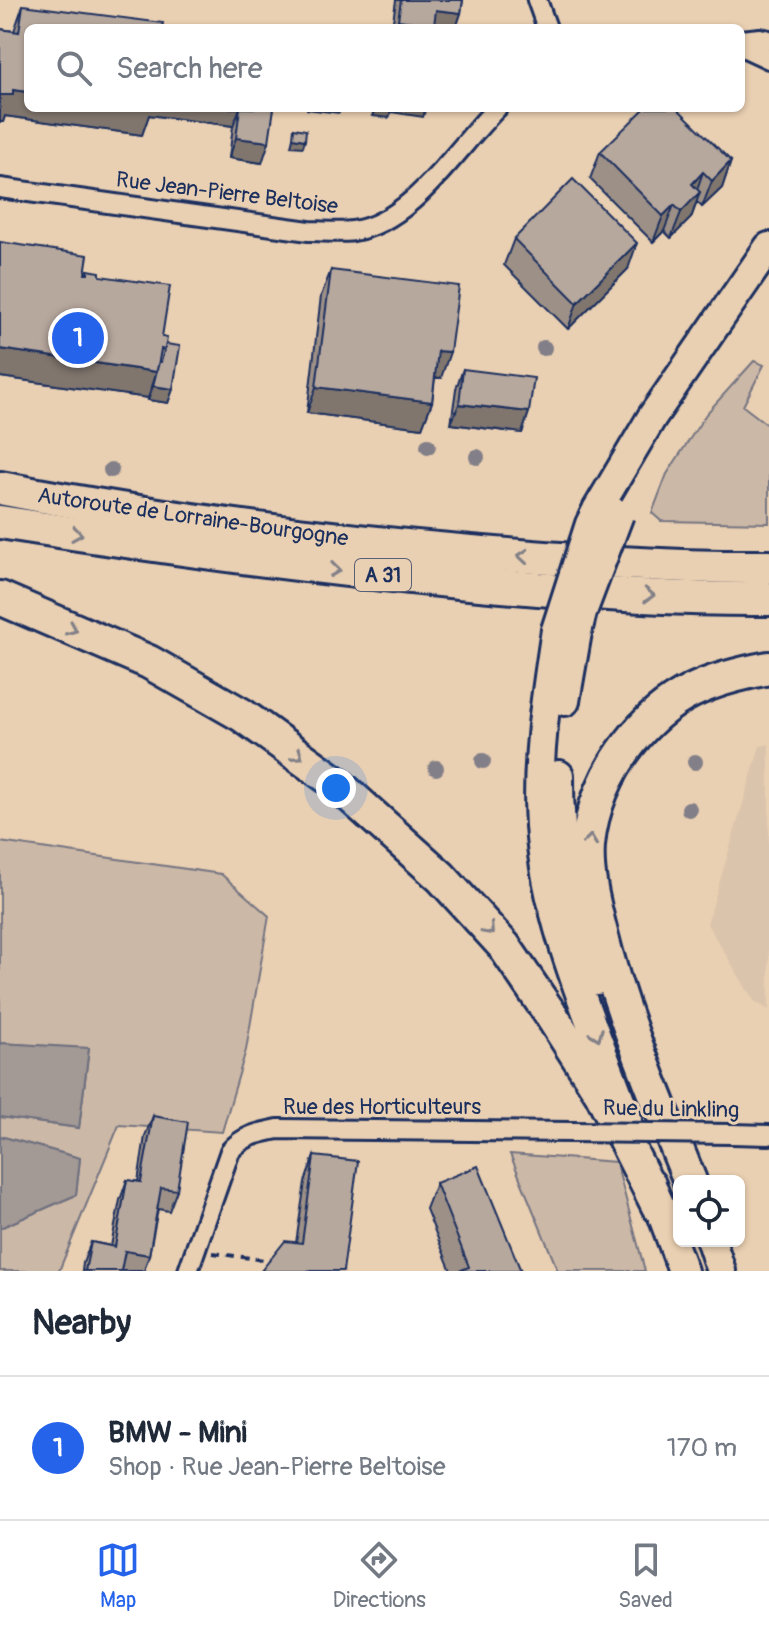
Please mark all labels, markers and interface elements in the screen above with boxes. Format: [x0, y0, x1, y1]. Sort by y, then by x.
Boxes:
search box [24, 24, 745, 112]
icon: search [52, 46, 96, 90]
text: Search here [116, 50, 263, 87]
street label: Rue Jean-Pierre Beltoise [114, 165, 340, 221]
pin: 1 [52, 308, 104, 368]
street label: Autoroute de Lorraine-Bourgogne [36, 481, 350, 553]
one-way arrow [70, 525, 84, 542]
one-way arrow [516, 548, 529, 565]
road number: A 31 [355, 559, 411, 591]
one-way arrow [328, 561, 341, 578]
one-way arrow [643, 587, 656, 604]
one-way arrow [63, 619, 78, 635]
one-way arrow [289, 745, 303, 760]
your location [316, 768, 356, 808]
one-way arrow [581, 833, 598, 847]
one-way arrow [480, 920, 494, 935]
one-way arrow [587, 1027, 603, 1041]
street label: Rue des Horticulteurs [283, 1093, 481, 1121]
street label: Rue du Linkling [603, 1094, 739, 1124]
map controls [673, 1175, 745, 1247]
button: locate [673, 1175, 745, 1247]
text: Nearby [32, 1302, 131, 1345]
text: BMW - Mini [108, 1414, 247, 1451]
text: 1 [53, 1432, 63, 1464]
text: 170 m [667, 1432, 737, 1464]
text: Shop · Rue Jean-Pierre Beltoise [108, 1451, 446, 1483]
tab: Map [96, 1538, 140, 1614]
tab: Directions [333, 1538, 426, 1614]
tab: Saved [618, 1538, 673, 1614]

